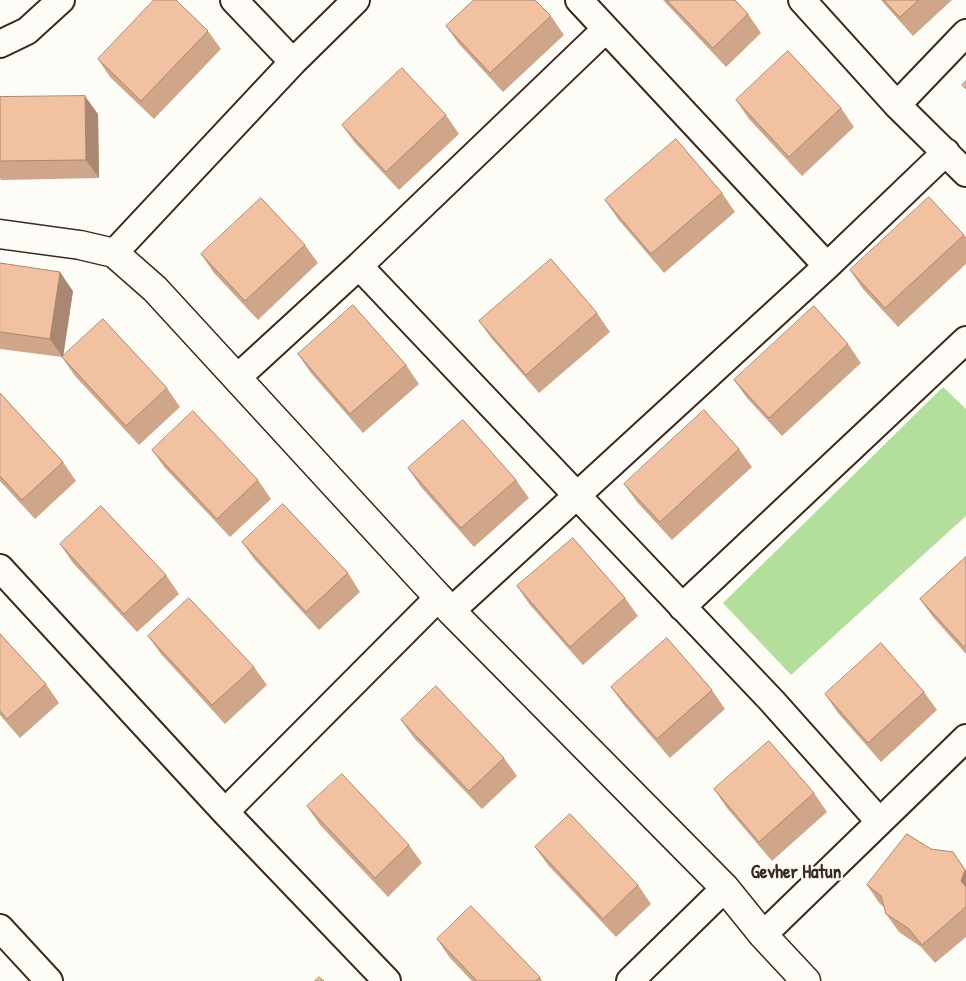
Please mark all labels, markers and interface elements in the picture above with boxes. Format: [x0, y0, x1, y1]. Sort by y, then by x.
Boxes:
district label: Gevher Hatun [751, 862, 841, 884]

